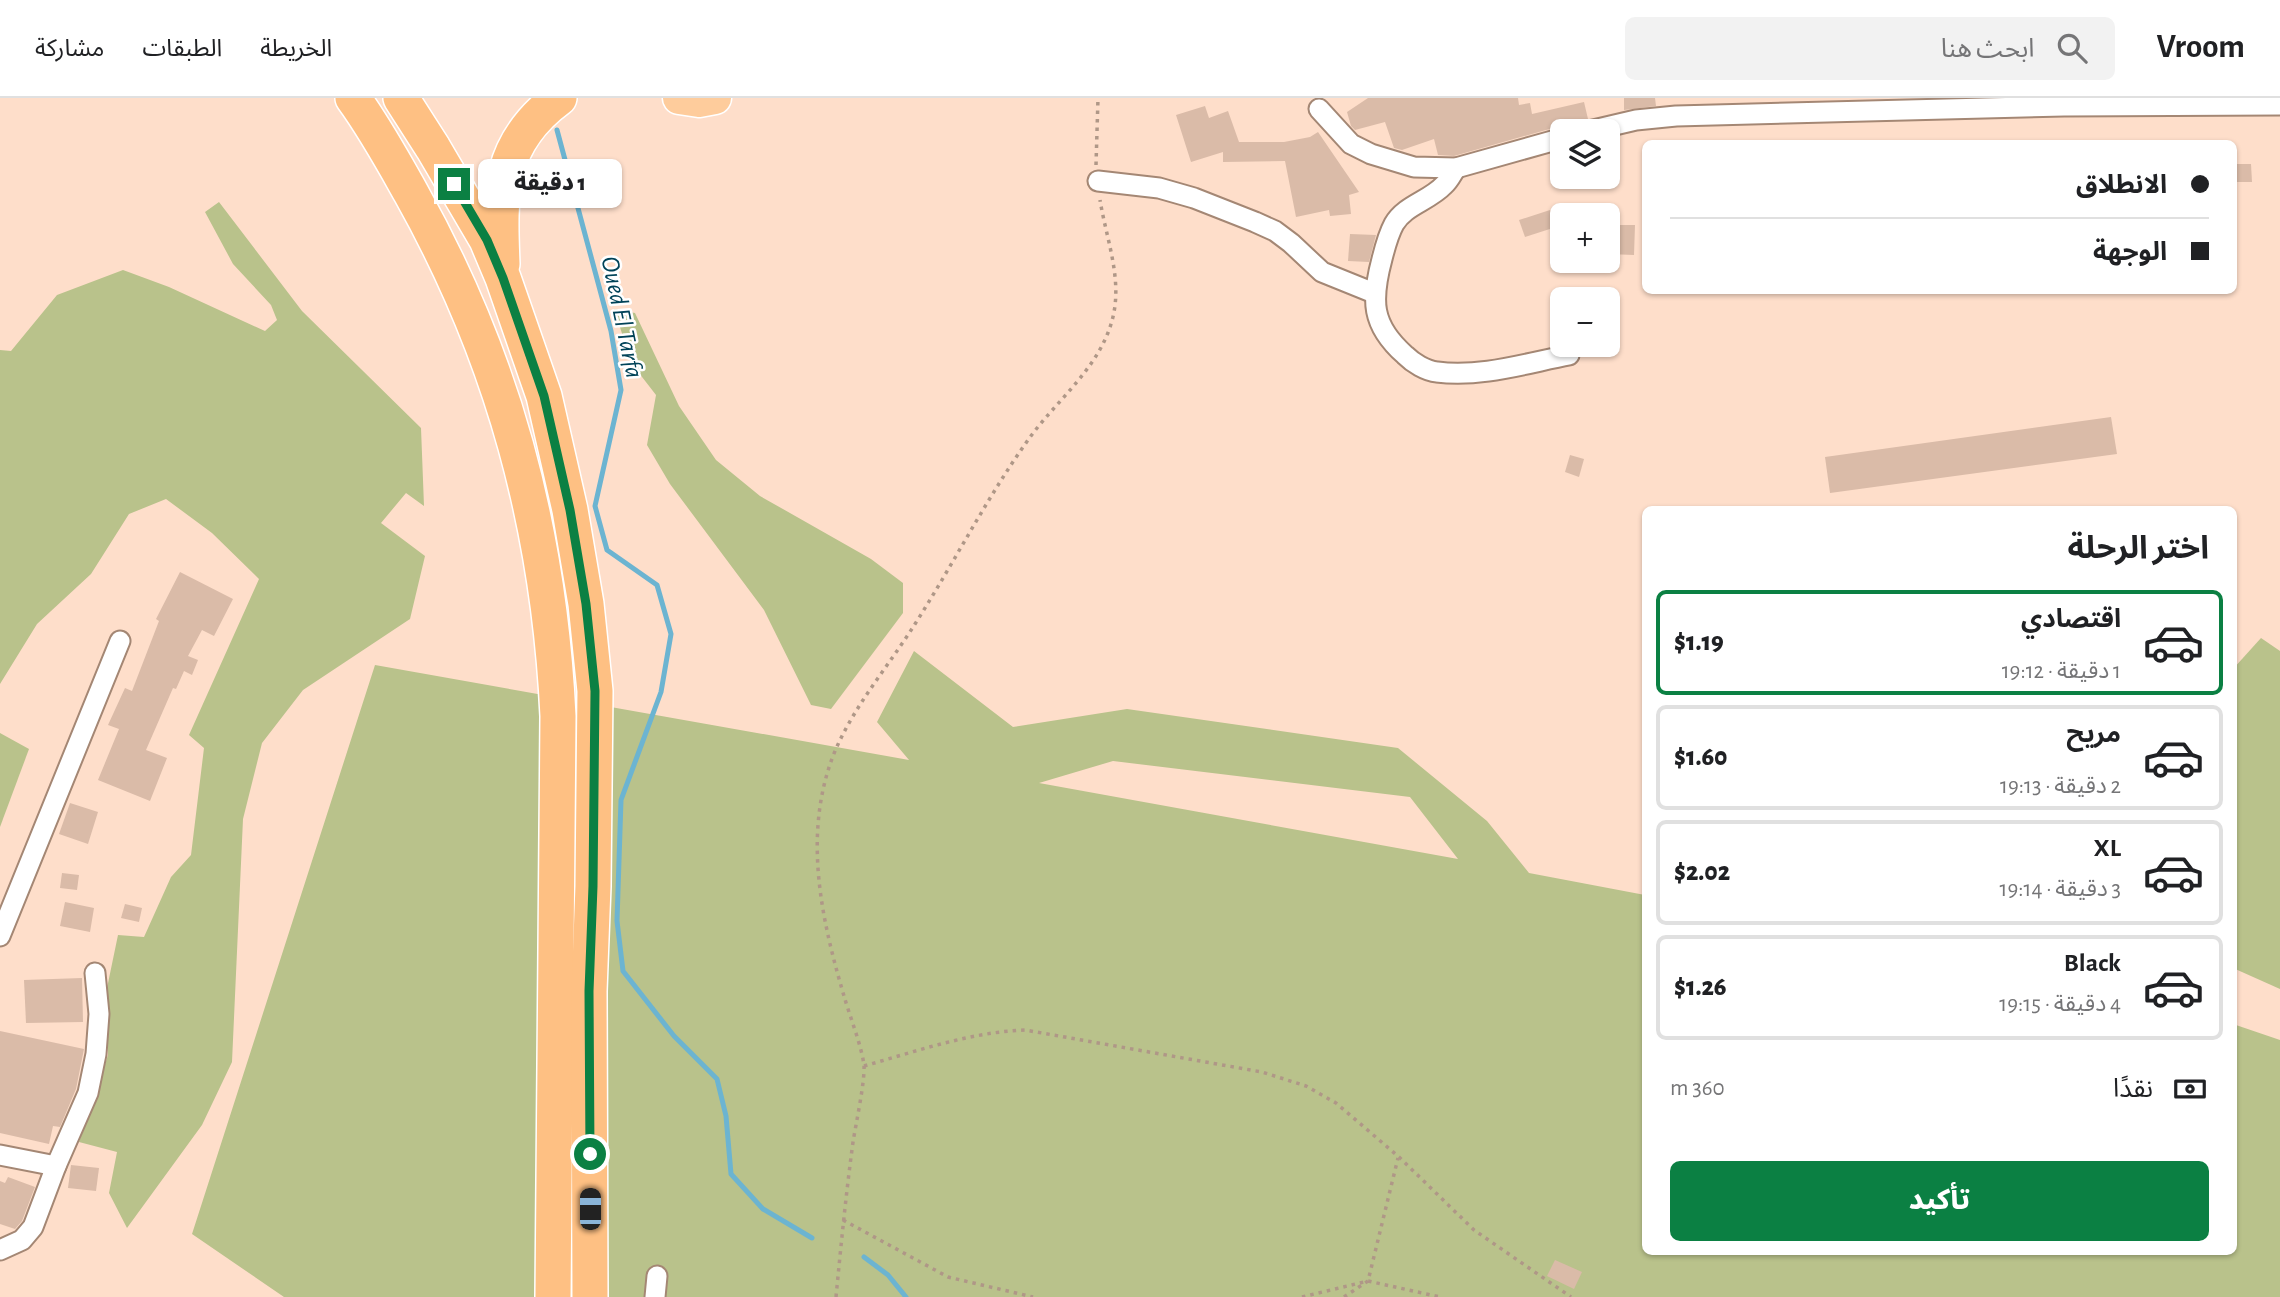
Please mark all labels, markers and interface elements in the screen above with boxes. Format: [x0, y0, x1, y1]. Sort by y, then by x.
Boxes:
search box [1625, 17, 2115, 80]
icon: search [2053, 29, 2091, 67]
text: Vroom [2157, 31, 2245, 64]
text: ابحث هنا [1941, 36, 2035, 62]
text: مشاركة [35, 37, 104, 61]
text: الطبقات [142, 37, 222, 61]
text: الخريطة [260, 37, 332, 61]
map controls [1550, 119, 1620, 357]
button: layers [1550, 119, 1620, 189]
callout: 1 دقيقة [478, 160, 622, 208]
route end [438, 168, 470, 200]
text: 1 دقيقة [514, 172, 586, 195]
text: الانطلاق [2076, 172, 2167, 198]
button: + [1550, 203, 1620, 273]
text: الوجهة [2093, 239, 2167, 265]
water label: Oued El Tarfa [596, 254, 648, 381]
button: − [1550, 287, 1620, 357]
text: اختر الرحلة [2068, 532, 2209, 564]
text: اقتصادي [2021, 606, 2121, 632]
icon: car [2142, 611, 2205, 674]
text: $1.19 [1674, 629, 1724, 655]
text: 1 دقيقة · 19:12 [2002, 660, 2121, 683]
text: مريح [2066, 721, 2121, 747]
icon: car [2142, 726, 2205, 789]
text: $1.60 [1674, 744, 1728, 770]
text: 2 دقيقة · 19:13 [2000, 775, 2121, 798]
text: XL [2094, 835, 2121, 861]
icon: car [2142, 841, 2205, 904]
text: $2.02 [1674, 859, 1730, 885]
text: 3 دقيقة · 19:14 [2000, 878, 2121, 901]
text: Black [2064, 950, 2121, 976]
icon: car [2142, 956, 2205, 1019]
text: $1.26 [1674, 974, 1727, 1000]
text: 4 دقيقة · 19:15 [1999, 993, 2121, 1016]
icon: cash [2171, 1070, 2209, 1108]
text: نقدًا [2113, 1076, 2153, 1102]
text: 360 m [1670, 1077, 1725, 1100]
route start [574, 1138, 606, 1170]
button: تأكيد [1670, 1161, 2209, 1241]
car [580, 1188, 601, 1230]

